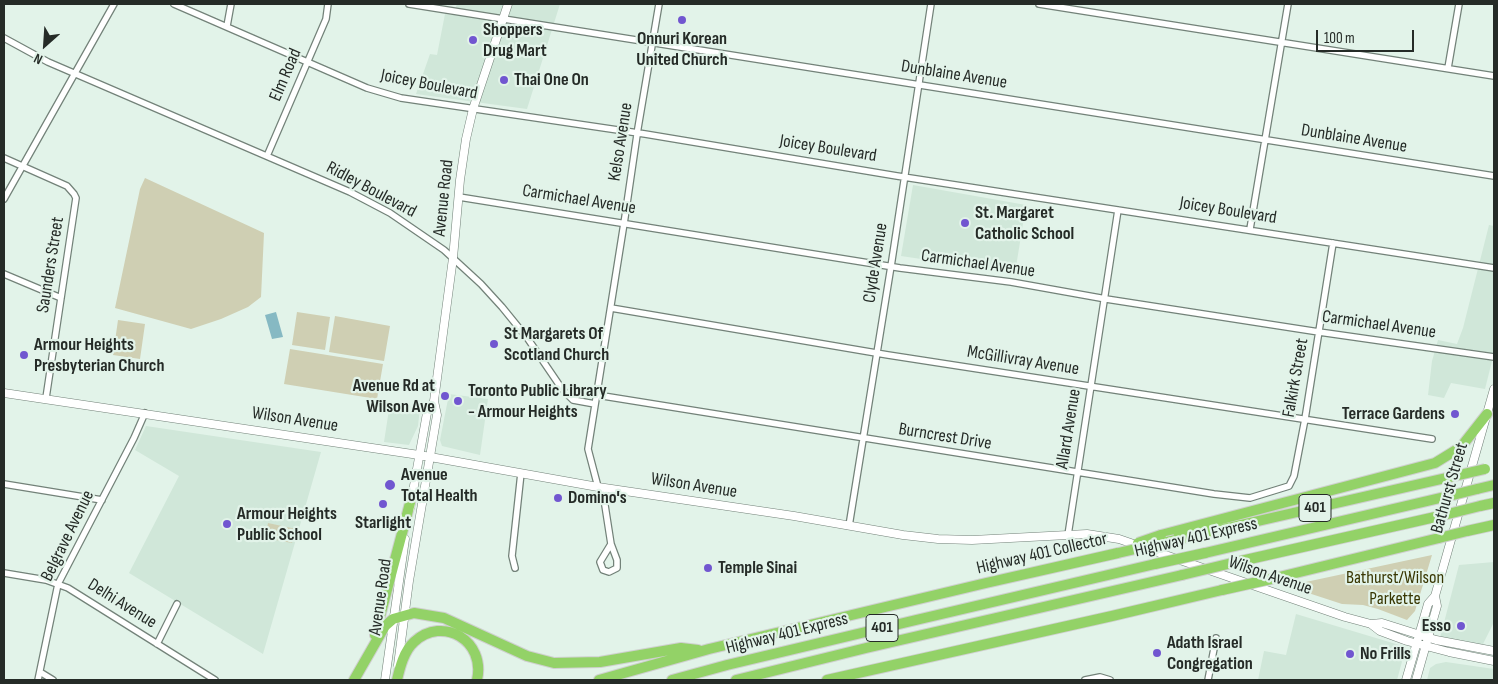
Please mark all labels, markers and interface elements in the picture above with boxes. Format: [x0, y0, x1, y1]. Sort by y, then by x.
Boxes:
marker: Onnuri Korean United Church [676, 14, 688, 26]
place label: Shoppers Drug Mart [483, 19, 547, 62]
north arrow [20, 20, 70, 70]
scale bar [1318, 20, 1416, 52]
place label: Onnuri Korean United Church [636, 28, 728, 70]
text: 100 m [1324, 29, 1355, 48]
marker: Shoppers Drug Mart [467, 34, 479, 46]
street label: Elm Road [265, 45, 307, 105]
text: N [31, 50, 45, 68]
street label: Dunblaine Avenue [899, 56, 1009, 94]
street label: Joicey Boulevard [379, 65, 479, 105]
place label: Thai One On [514, 69, 589, 91]
marker: Thai One On [498, 74, 510, 86]
street label: Kelso Avenue [604, 101, 638, 183]
street label: Dunblaine Avenue [1299, 120, 1409, 158]
street label: Joicey Boulevard [778, 131, 878, 167]
street label: Ridley Boulevard [322, 157, 420, 223]
street label: Avenue Road [429, 159, 459, 237]
street label: Carmichael Avenue [521, 180, 637, 220]
street label: Joicey Boulevard [1178, 193, 1278, 229]
place label: St. Margaret Catholic School [975, 202, 1074, 244]
street label: Saunders Street [33, 216, 69, 314]
marker: St. Margaret Catholic School [959, 217, 971, 229]
street label: Clyde Avenue [859, 222, 893, 304]
street label: Carmichael Avenue [920, 245, 1036, 283]
street label: Carmichael Avenue [1321, 306, 1437, 344]
place label: St Margarets Of Scotland Church [504, 323, 609, 366]
place label: Armour Heights Presbyterian Church [34, 334, 164, 376]
street label: Falkirk Street [1278, 337, 1314, 419]
marker: St Margarets Of Scotland Church [488, 338, 500, 350]
street label: McGillivray Avenue [965, 341, 1081, 381]
marker: Armour Heights Presbyterian Church [18, 349, 30, 361]
place label: Avenue Rd at Wilson Ave [353, 375, 435, 418]
place label: Toronto Public Library - Armour Heights [468, 380, 607, 422]
street label: Allard Avenue [1052, 387, 1086, 471]
marker: Avenue Rd at Wilson Ave [439, 390, 451, 402]
marker: Toronto Public Library - Armour Heights [452, 395, 464, 407]
street label: Wilson Avenue [250, 403, 340, 437]
place label: Terrace Gardens [1342, 403, 1445, 425]
marker: Terrace Gardens [1449, 408, 1461, 420]
street label: Burncrest Drive [897, 419, 993, 455]
street label: Bathurst Street [1427, 440, 1473, 536]
place label: Avenue Total Health [401, 464, 478, 506]
street label: Wilson Avenue [649, 469, 739, 503]
marker: Avenue Total Health [383, 478, 397, 492]
street label: Belgrave Avenue [37, 487, 99, 585]
place label: Domino's [568, 487, 627, 509]
marker: Domino's [552, 492, 564, 504]
road number: 401 [1299, 494, 1331, 522]
marker: Starlight [377, 498, 389, 510]
place label: Armour Heights Public School [237, 503, 337, 546]
place label: Starlight [355, 512, 411, 534]
street label: Highway 401 Express [1133, 513, 1259, 563]
marker: Armour Heights Public School [221, 518, 233, 530]
street label: Highway 401 Collector [974, 528, 1110, 580]
street label: Wilson Avenue [1225, 552, 1315, 600]
street label: Avenue Road [365, 557, 397, 637]
place label: Temple Sinai [718, 557, 797, 579]
marker: Temple Sinai [702, 562, 714, 574]
park label: Bathurst/Wilson Parkette [1346, 567, 1444, 610]
street label: Delhi Avenue [83, 574, 161, 634]
street label: Highway 401 Express [724, 608, 850, 660]
road number: 401 [866, 614, 898, 641]
place label: Esso [1422, 615, 1451, 637]
marker: Esso [1455, 620, 1467, 632]
place label: Adath Israel Congregation [1167, 632, 1253, 674]
place label: No Frills [1360, 643, 1411, 665]
marker: Adath Israel Congregation [1151, 647, 1163, 659]
marker: No Frills [1344, 648, 1356, 660]

